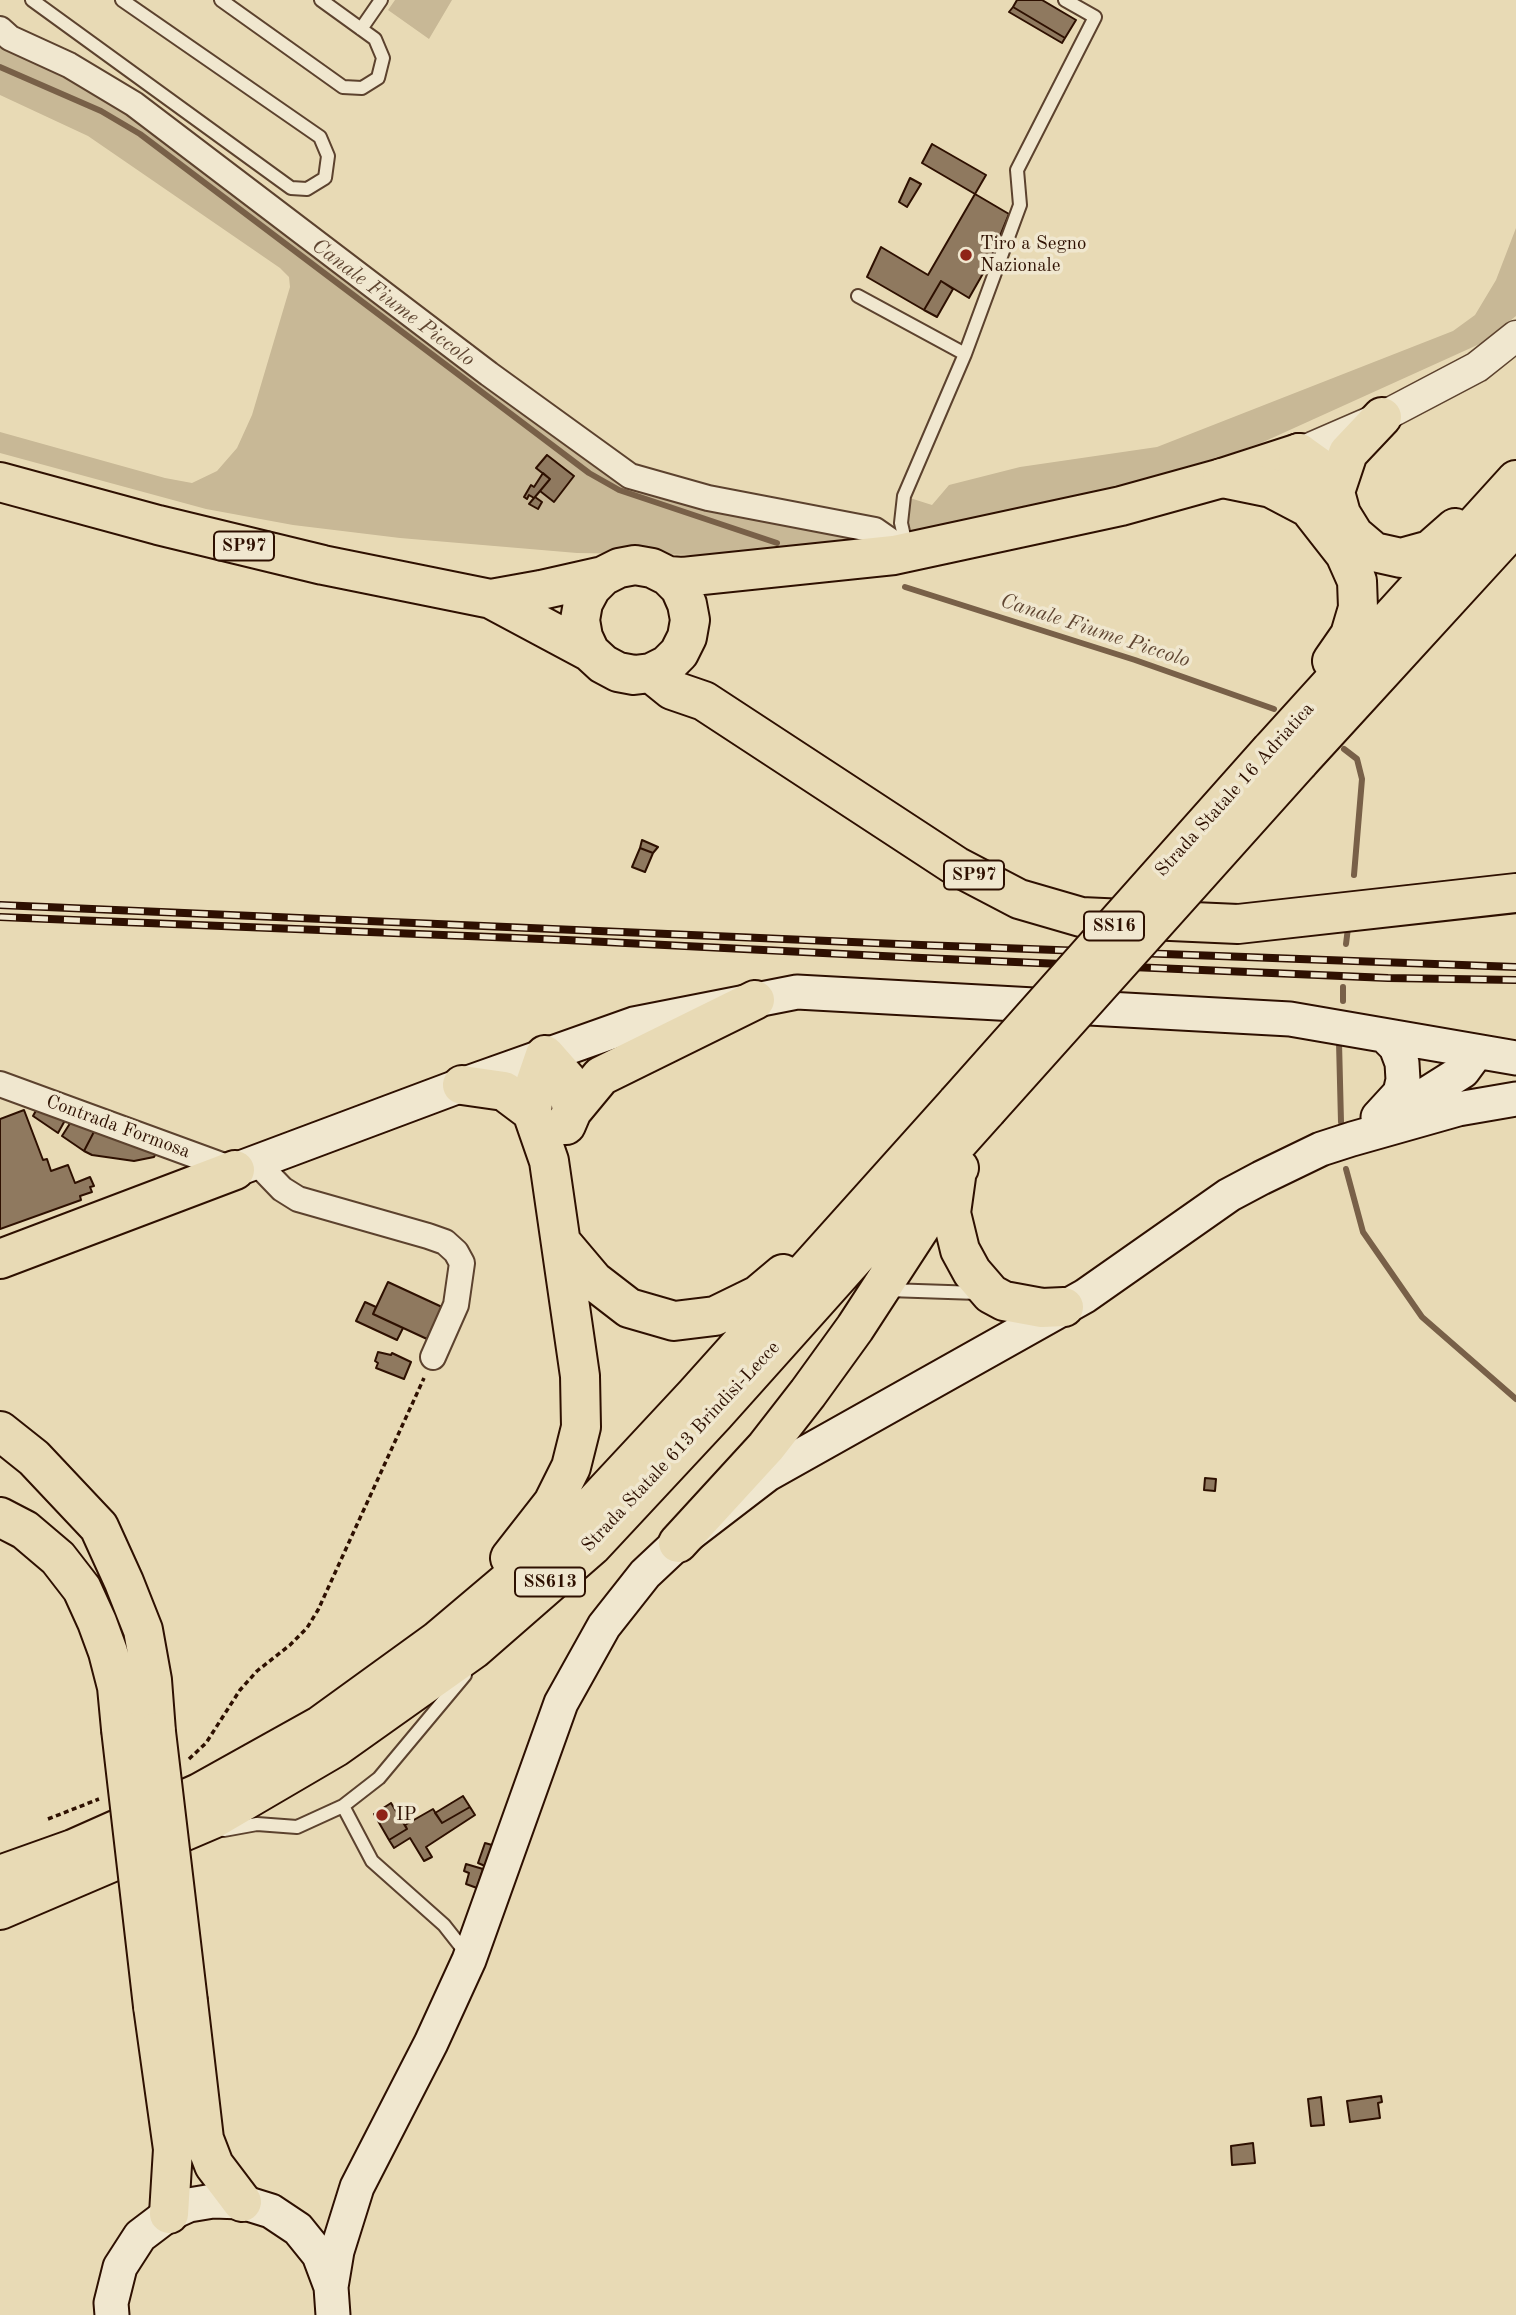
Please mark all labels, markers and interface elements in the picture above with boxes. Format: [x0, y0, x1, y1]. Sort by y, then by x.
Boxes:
water label: Canale Fiume Piccolo [306, 233, 480, 373]
place label: Tiro a Segno Nazionale [980, 233, 1086, 277]
marker: Tiro a Segno Nazionale [958, 247, 974, 263]
road number: SP97 [214, 532, 274, 560]
water label: Canale Fiume Piccolo [997, 588, 1193, 674]
street label: Strada Statale 16 Adriatica [1151, 698, 1319, 882]
road number: SP97 [944, 860, 1004, 890]
road number: SS16 [1084, 911, 1144, 940]
street label: Contrada Formosa [43, 1090, 193, 1164]
street label: Strada Statale 613 Brindisi-Lecce [577, 1337, 785, 1557]
road number: SS613 [515, 1568, 585, 1596]
place label: IP [396, 1804, 416, 1826]
marker: IP [374, 1807, 390, 1823]

